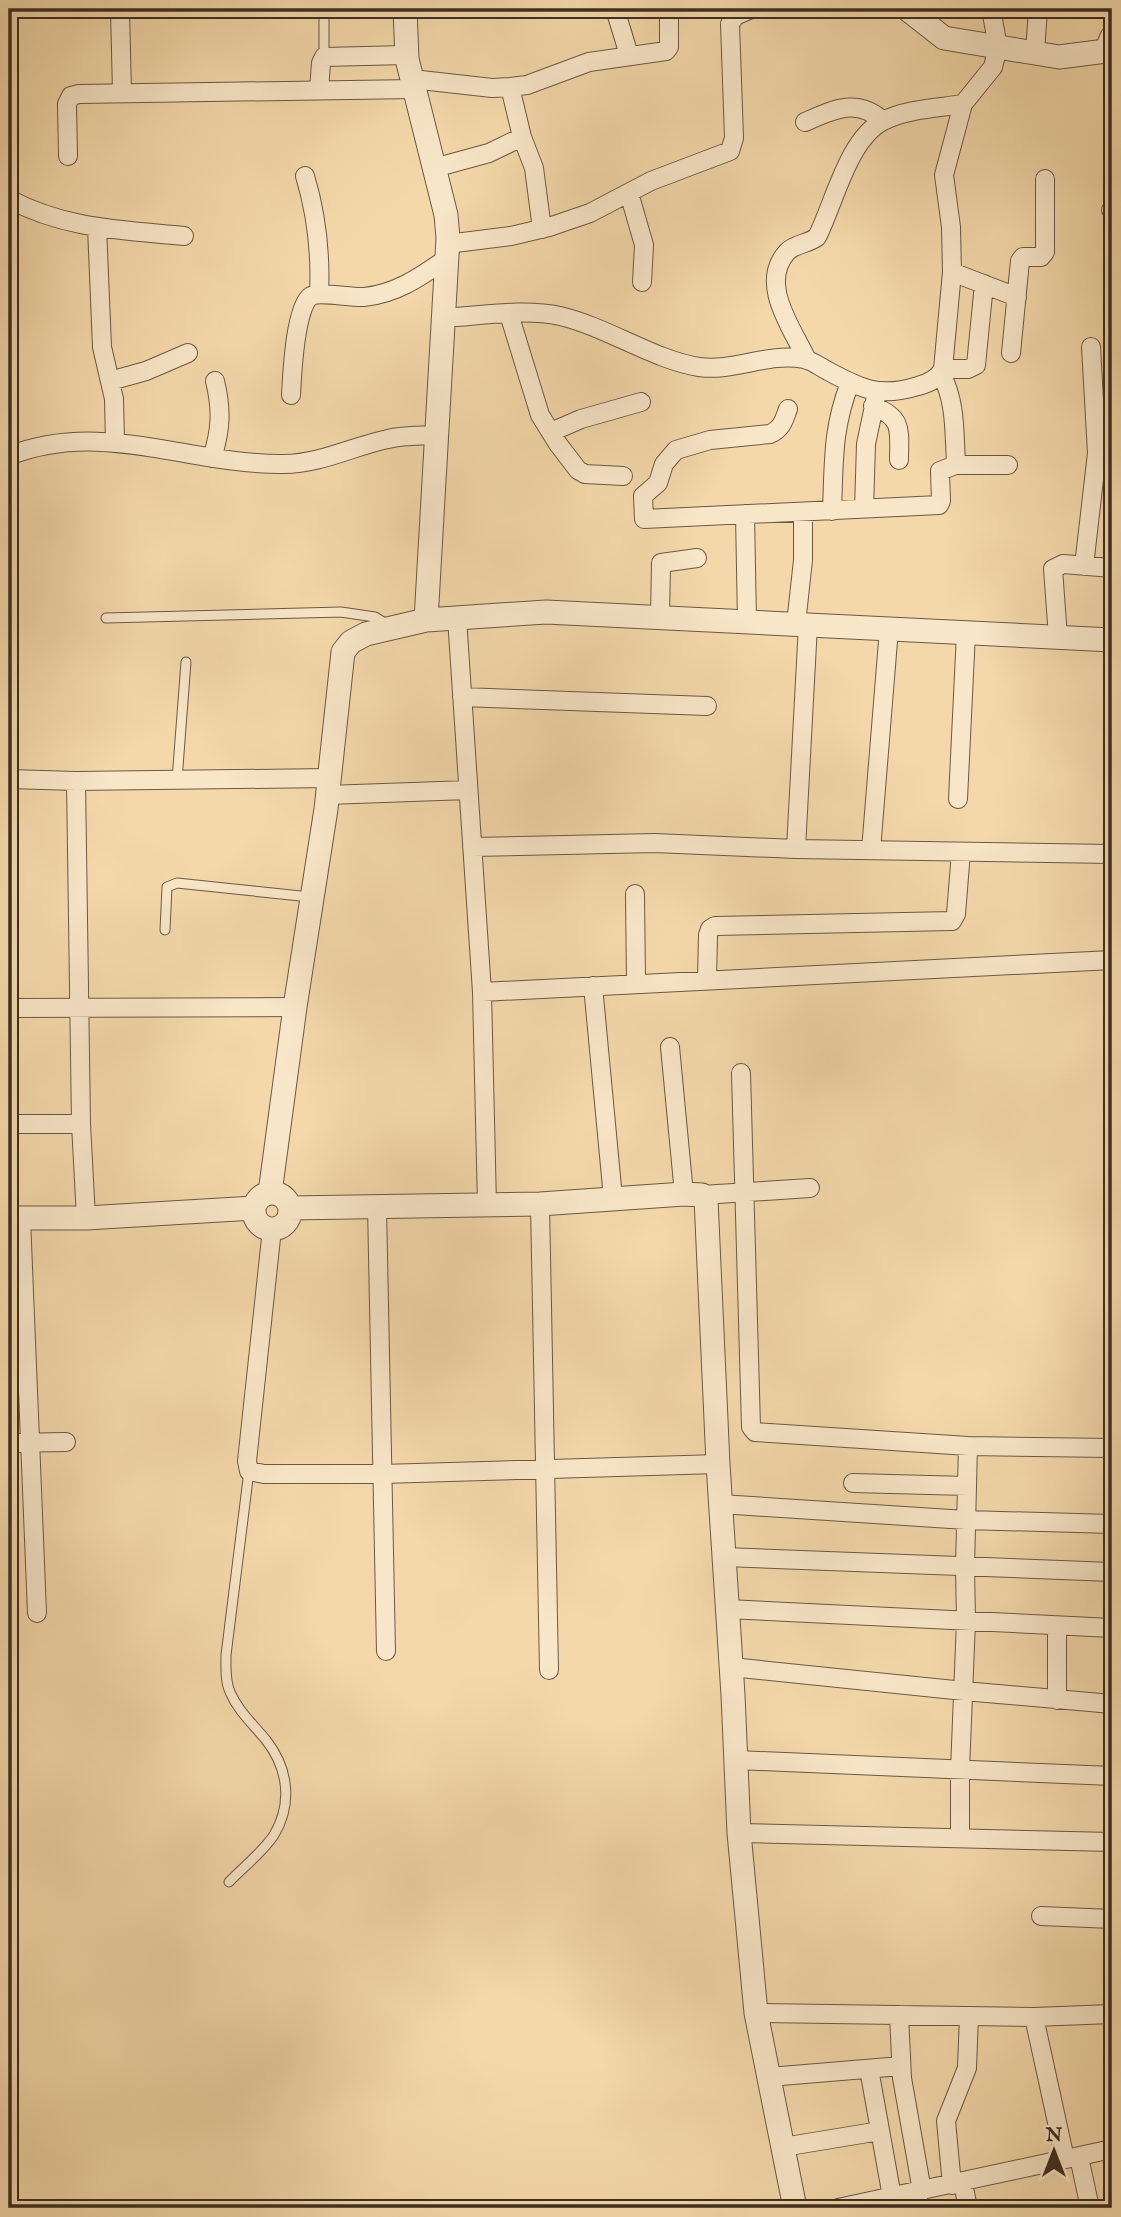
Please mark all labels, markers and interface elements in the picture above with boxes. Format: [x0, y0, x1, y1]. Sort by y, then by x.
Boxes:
north arrow [1020, 2116, 1090, 2186]
text: N [1045, 2124, 1063, 2148]

